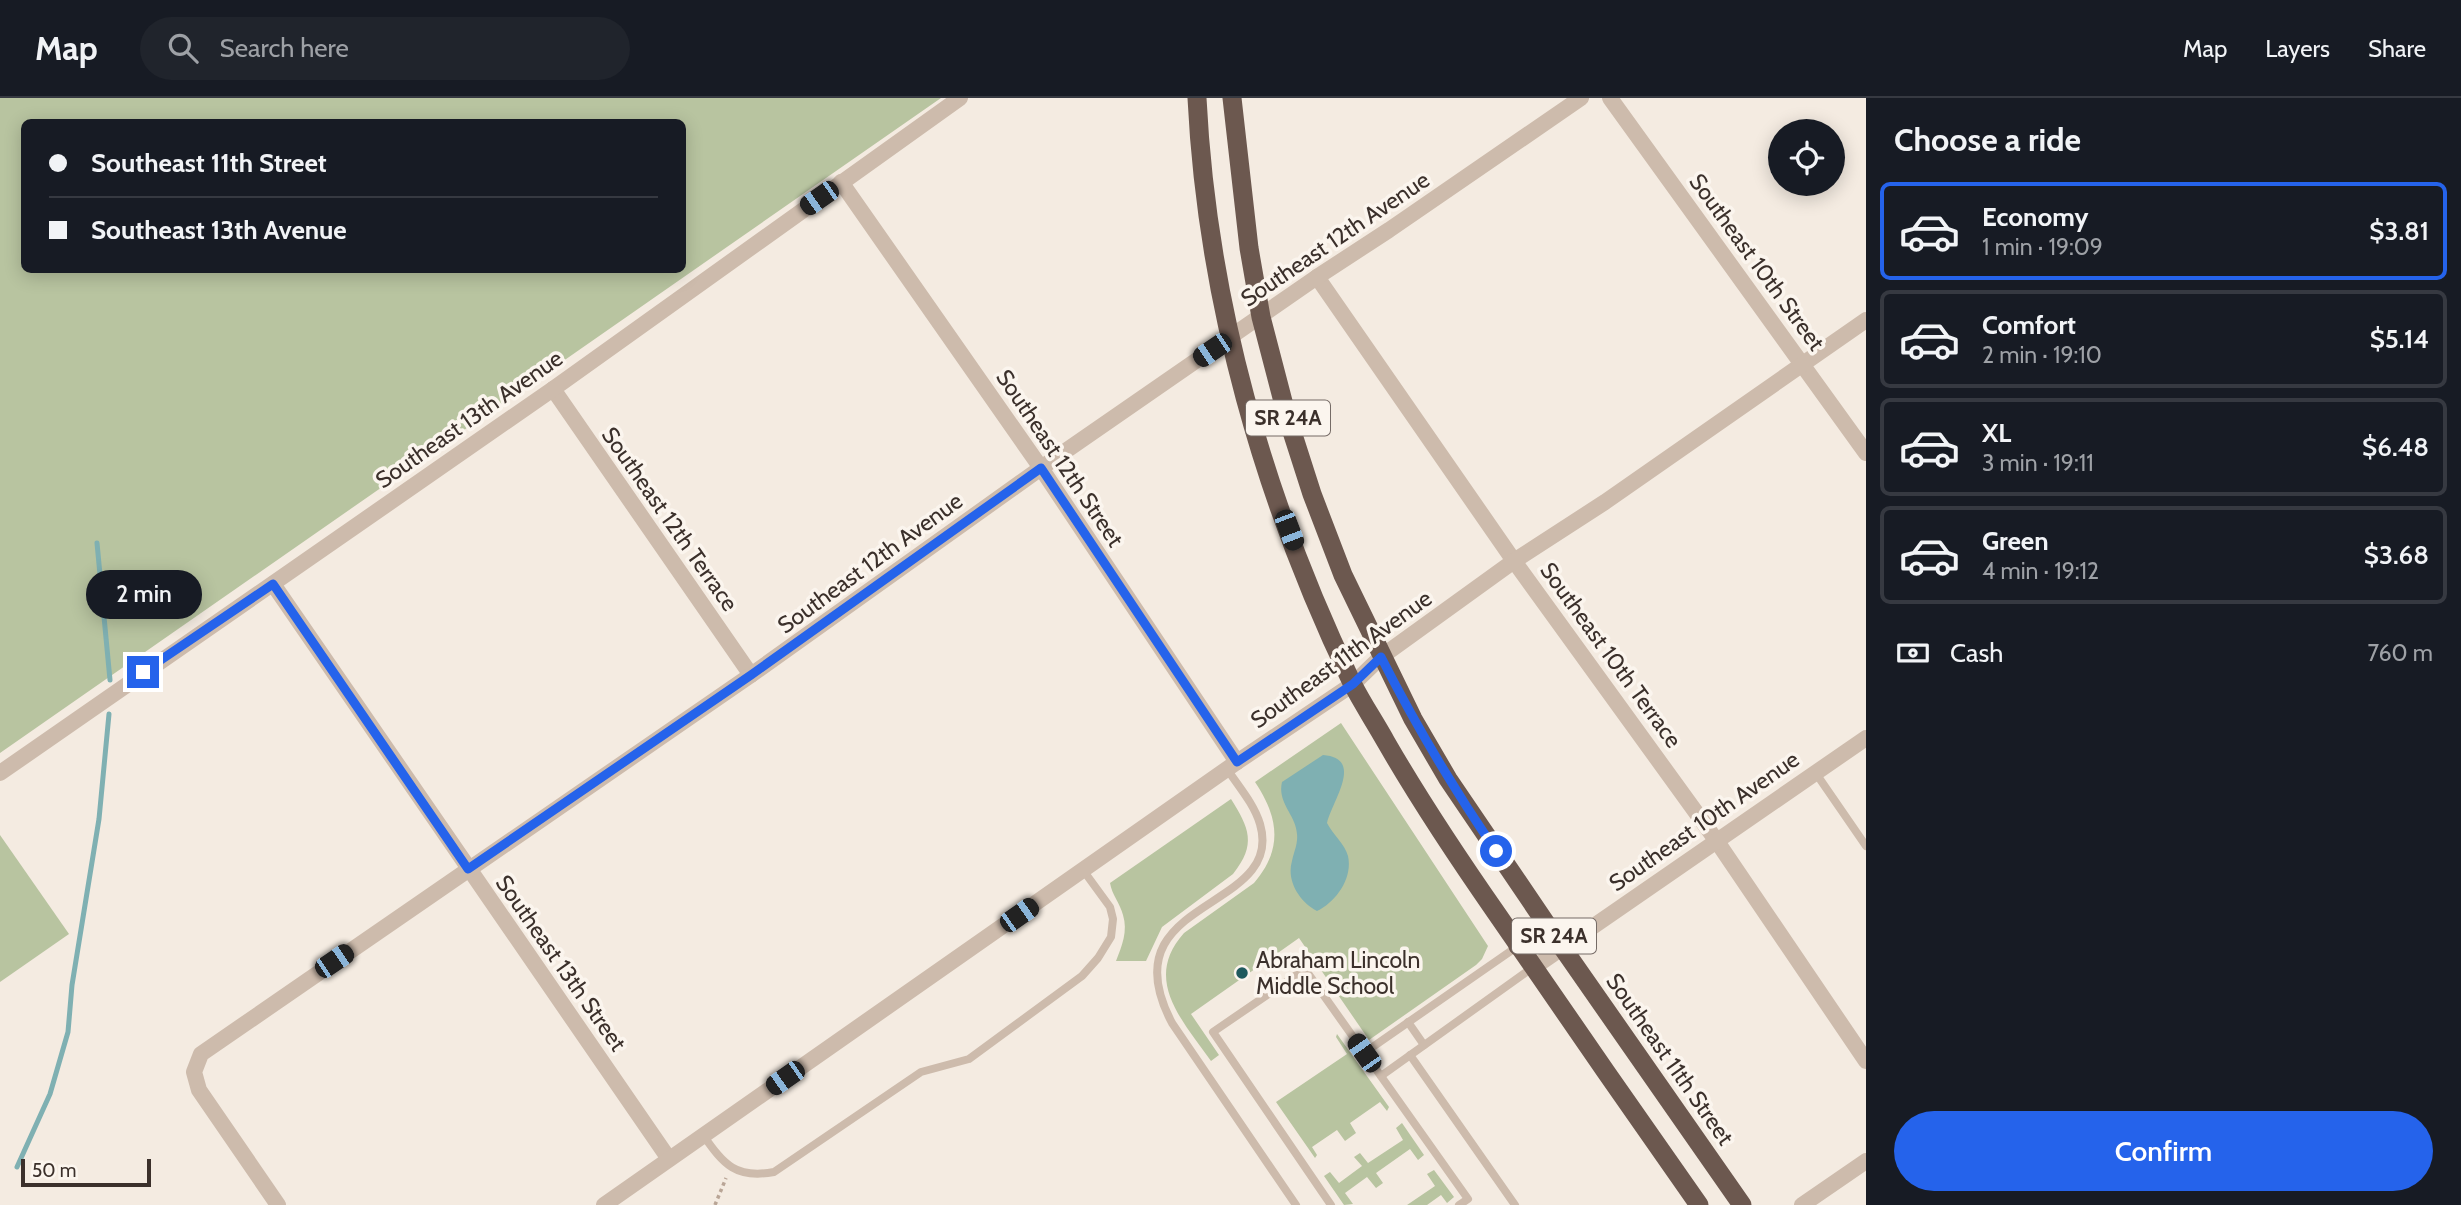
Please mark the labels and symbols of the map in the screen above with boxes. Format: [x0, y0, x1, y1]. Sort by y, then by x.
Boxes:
street label: Southeast 12th Avenue [1235, 165, 1435, 313]
street label: Southeast 10th Street [1683, 168, 1831, 356]
car [796, 177, 843, 219]
car [1189, 330, 1236, 370]
street label: Southeast 13th Avenue [370, 344, 568, 494]
street label: Southeast 12th Street [990, 364, 1130, 552]
road number: SR 24A [1246, 400, 1330, 436]
street label: Southeast 12th Terrace [596, 422, 744, 617]
street label: Southeast 12th Avenue [772, 486, 968, 639]
car [1272, 507, 1307, 553]
street label: Southeast 10th Terrace [1534, 557, 1688, 753]
callout: 2 min [85, 570, 201, 620]
street label: Southeast 11th Avenue [1245, 584, 1437, 734]
route end [127, 656, 159, 688]
street label: Southeast 10th Avenue [1604, 745, 1805, 897]
route start [1480, 835, 1512, 867]
street label: Southeast 13th Street [490, 870, 632, 1056]
car [996, 894, 1043, 936]
road number: SR 24A [1512, 918, 1596, 954]
car [311, 941, 358, 981]
place label: Abraham Lincoln Middle School [1256, 946, 1420, 1000]
marker: Abraham Lincoln Middle School [1234, 965, 1250, 981]
street label: Southeast 11th Street [1600, 968, 1740, 1150]
car [1344, 1030, 1385, 1076]
car [762, 1057, 809, 1099]
scale bar [21, 1156, 150, 1188]

